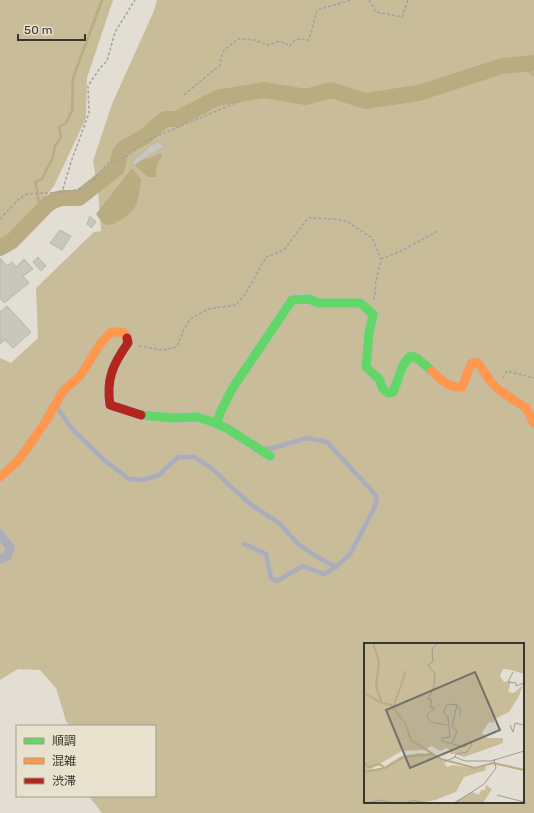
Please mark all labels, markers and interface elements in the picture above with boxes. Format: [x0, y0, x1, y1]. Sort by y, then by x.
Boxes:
scale bar [18, 16, 85, 42]
text: 50 m [24, 23, 52, 37]
inset map [364, 643, 524, 803]
legend [16, 725, 156, 797]
text: 順調 [52, 734, 76, 748]
text: 混雑 [52, 754, 76, 768]
text: 渋滞 [52, 774, 76, 788]

